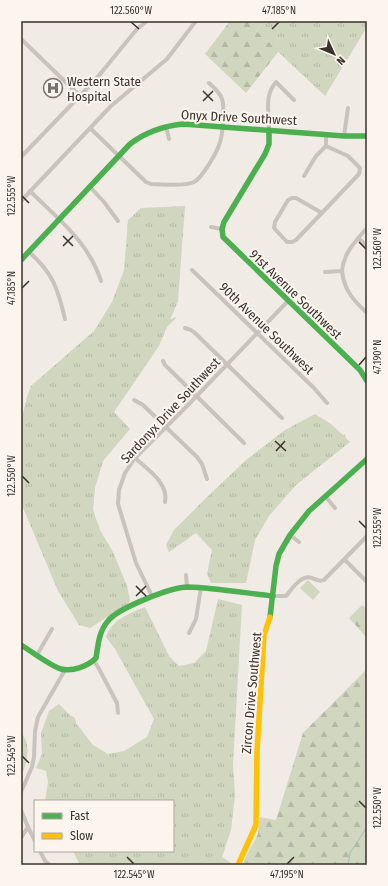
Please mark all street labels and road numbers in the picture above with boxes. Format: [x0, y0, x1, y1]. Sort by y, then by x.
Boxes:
street label: Onyx Drive Southwest [181, 107, 298, 128]
street label: 91st Avenue Southwest [247, 247, 345, 343]
street label: 90th Avenue Southwest [216, 279, 317, 378]
street label: Sardonyx Drive Southwest [118, 354, 224, 466]
street label: Zircon Drive Southwest [239, 631, 264, 755]

